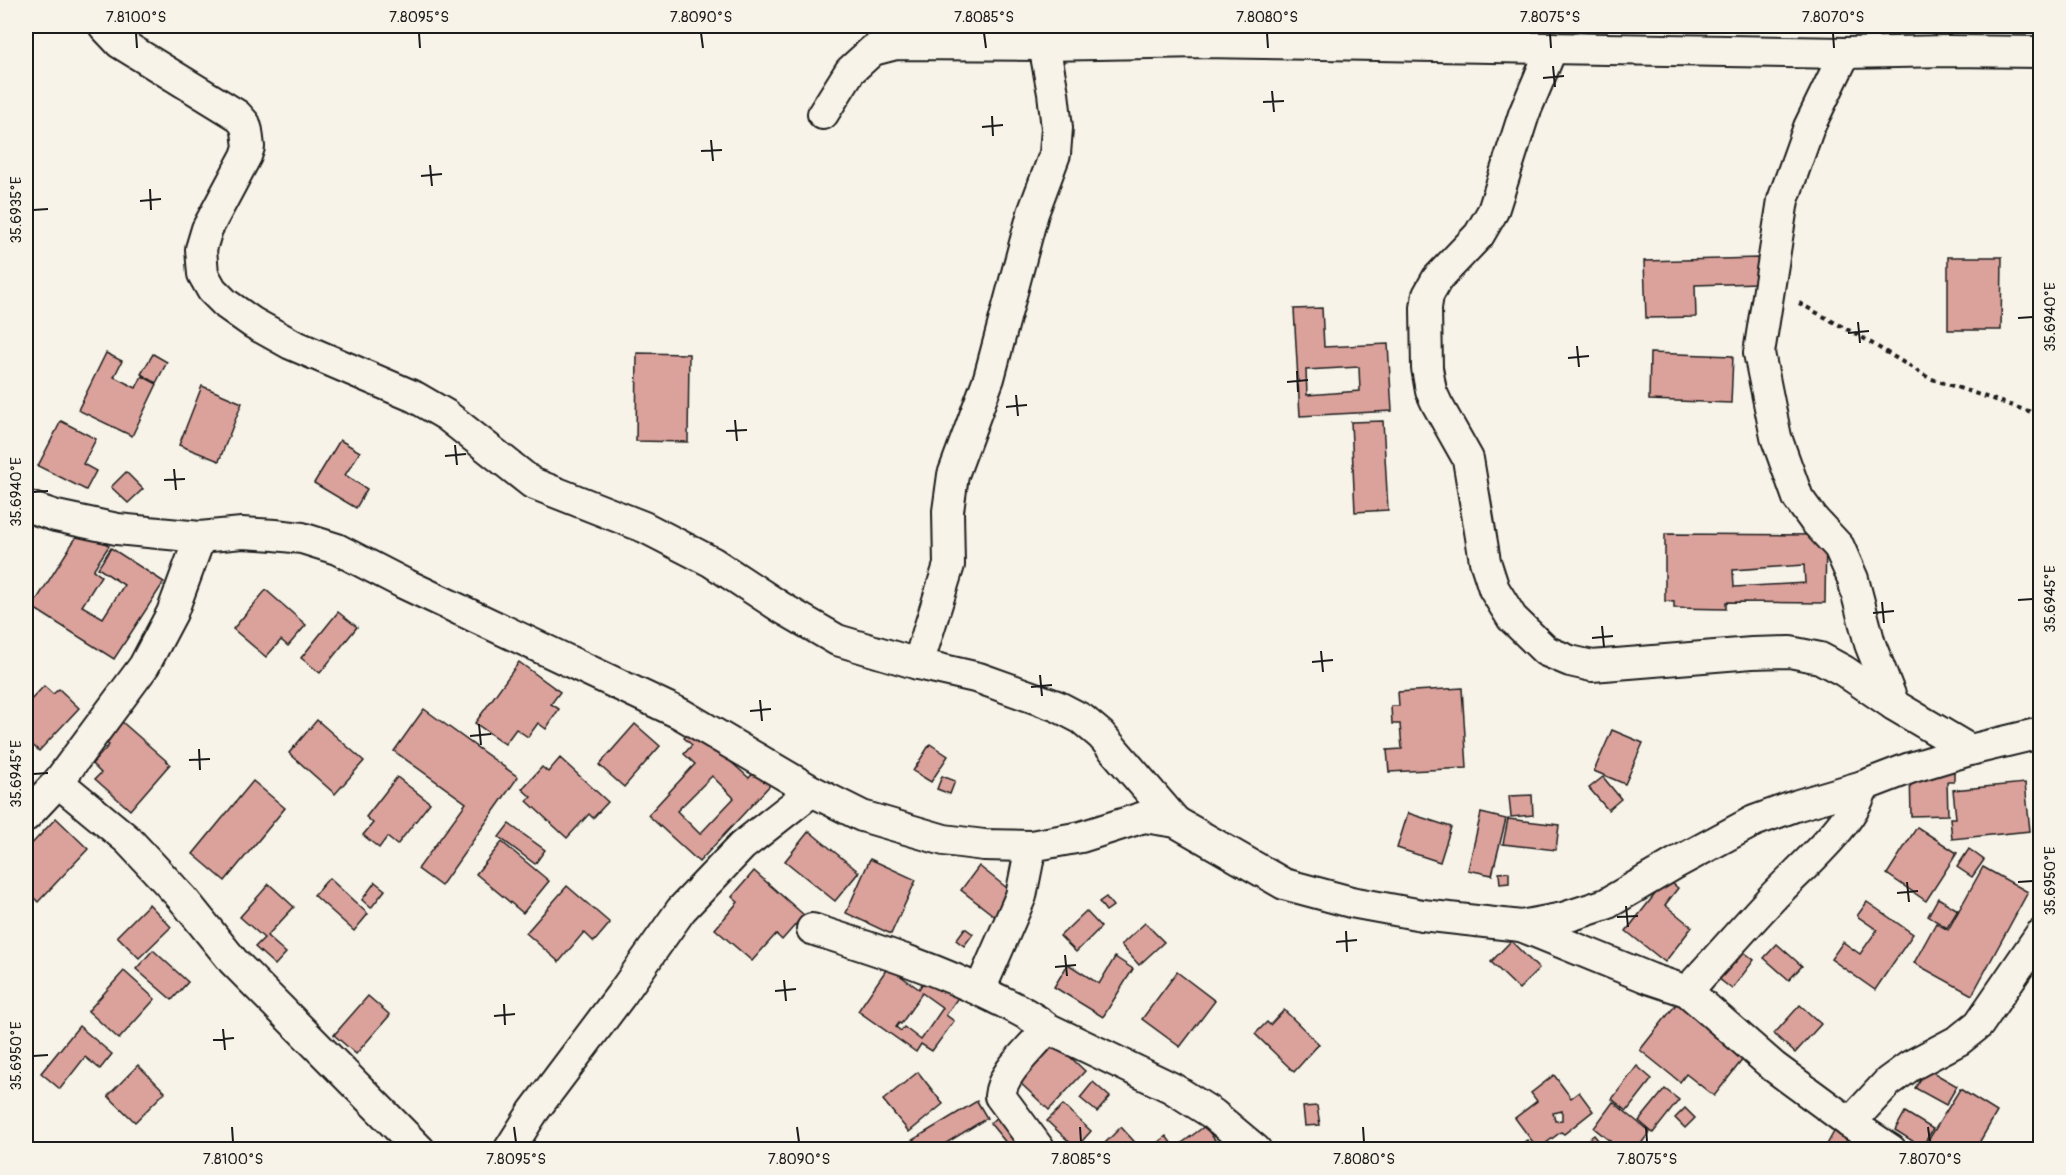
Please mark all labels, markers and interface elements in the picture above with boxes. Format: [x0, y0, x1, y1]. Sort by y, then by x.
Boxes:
text: 7.8100°S [106, 8, 166, 27]
text: 7.8095°S [389, 8, 449, 27]
text: 7.8090°S [670, 8, 732, 27]
text: 7.8085°S [954, 8, 1014, 27]
text: 7.8080°S [1236, 8, 1298, 27]
text: 7.8075°S [1520, 8, 1580, 27]
text: 7.8070°S [1802, 8, 1864, 27]
text: 35.6935°E [7, 176, 26, 244]
text: 35.6940°E [2041, 282, 2060, 352]
text: 35.6940°E [7, 457, 26, 527]
text: 35.6945°E [2041, 565, 2060, 633]
text: 35.6945°E [7, 740, 26, 808]
text: 35.6950°E [2041, 846, 2060, 916]
text: 35.6950°E [7, 1021, 26, 1091]
text: 7.8100°S [203, 1150, 263, 1169]
text: 7.8095°S [486, 1150, 546, 1169]
text: 7.8090°S [768, 1150, 830, 1169]
text: 7.8085°S [1051, 1150, 1111, 1169]
text: 7.8080°S [1333, 1150, 1395, 1169]
text: 7.8075°S [1617, 1150, 1677, 1169]
text: 7.8070°S [1899, 1150, 1961, 1169]

